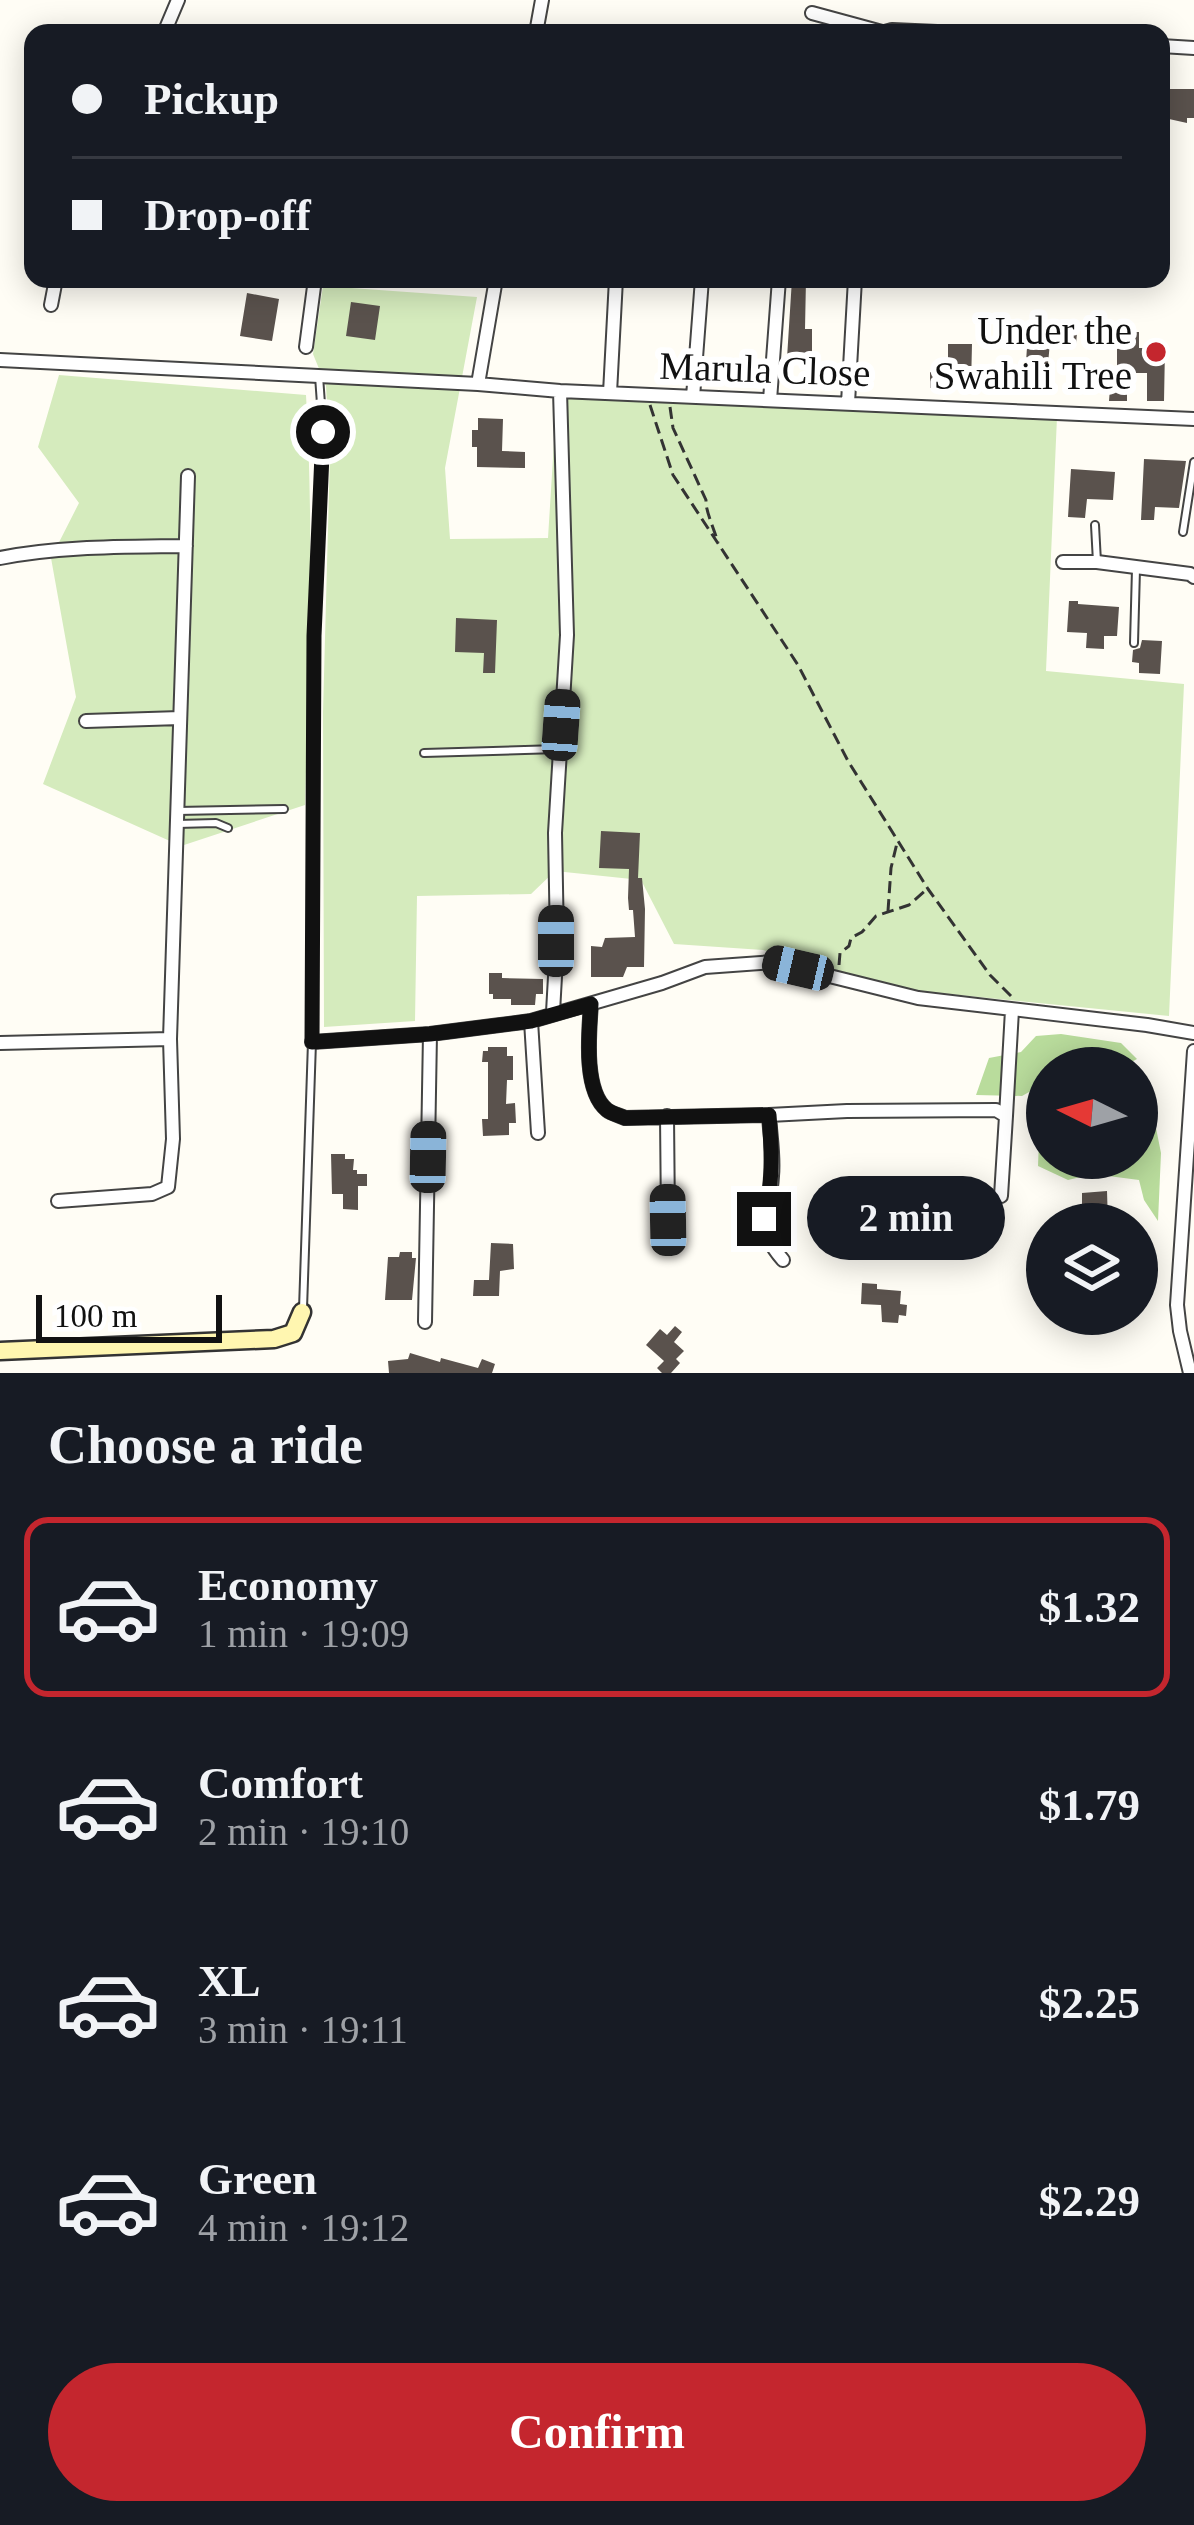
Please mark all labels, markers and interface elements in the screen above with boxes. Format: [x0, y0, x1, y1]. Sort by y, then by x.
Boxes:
text: Pickup [144, 74, 279, 124]
text: Drop-off [144, 190, 311, 240]
place label: Under the Swahili Tree [934, 309, 1132, 397]
marker: Under the Swahili Tree [1143, 339, 1169, 365]
street label: Marula Close [659, 344, 871, 394]
route start [296, 405, 350, 459]
car [541, 688, 581, 762]
car [538, 905, 574, 977]
car [759, 942, 837, 994]
north arrow [1026, 1047, 1158, 1179]
map controls [1026, 1047, 1158, 1335]
car [409, 1121, 447, 1193]
callout: 2 min [806, 1177, 1004, 1261]
car [649, 1184, 687, 1256]
route end [737, 1192, 791, 1246]
text: 2 min [859, 1196, 953, 1239]
button: layers [1026, 1203, 1158, 1335]
scale bar [36, 1289, 222, 1342]
text: 100 m [54, 1298, 137, 1334]
text: Choose a ride [48, 1415, 363, 1475]
icon: car [54, 1553, 162, 1661]
text: Economy [198, 1560, 378, 1610]
text: $1.32 [1039, 1582, 1140, 1632]
text: 1 min · 19:09 [198, 1612, 409, 1655]
icon: car [54, 1751, 162, 1859]
text: Comfort [198, 1758, 363, 1808]
text: $1.79 [1039, 1780, 1140, 1830]
text: 2 min · 19:10 [198, 1810, 409, 1853]
icon: car [54, 1949, 162, 2057]
text: XL [198, 1956, 261, 2006]
text: $2.25 [1039, 1978, 1140, 2028]
text: 3 min · 19:11 [198, 2008, 408, 2051]
icon: car [54, 2147, 162, 2255]
text: Green [198, 2154, 317, 2204]
text: $2.29 [1039, 2176, 1140, 2226]
text: 4 min · 19:12 [198, 2206, 409, 2249]
button: Confirm [48, 2363, 1146, 2501]

